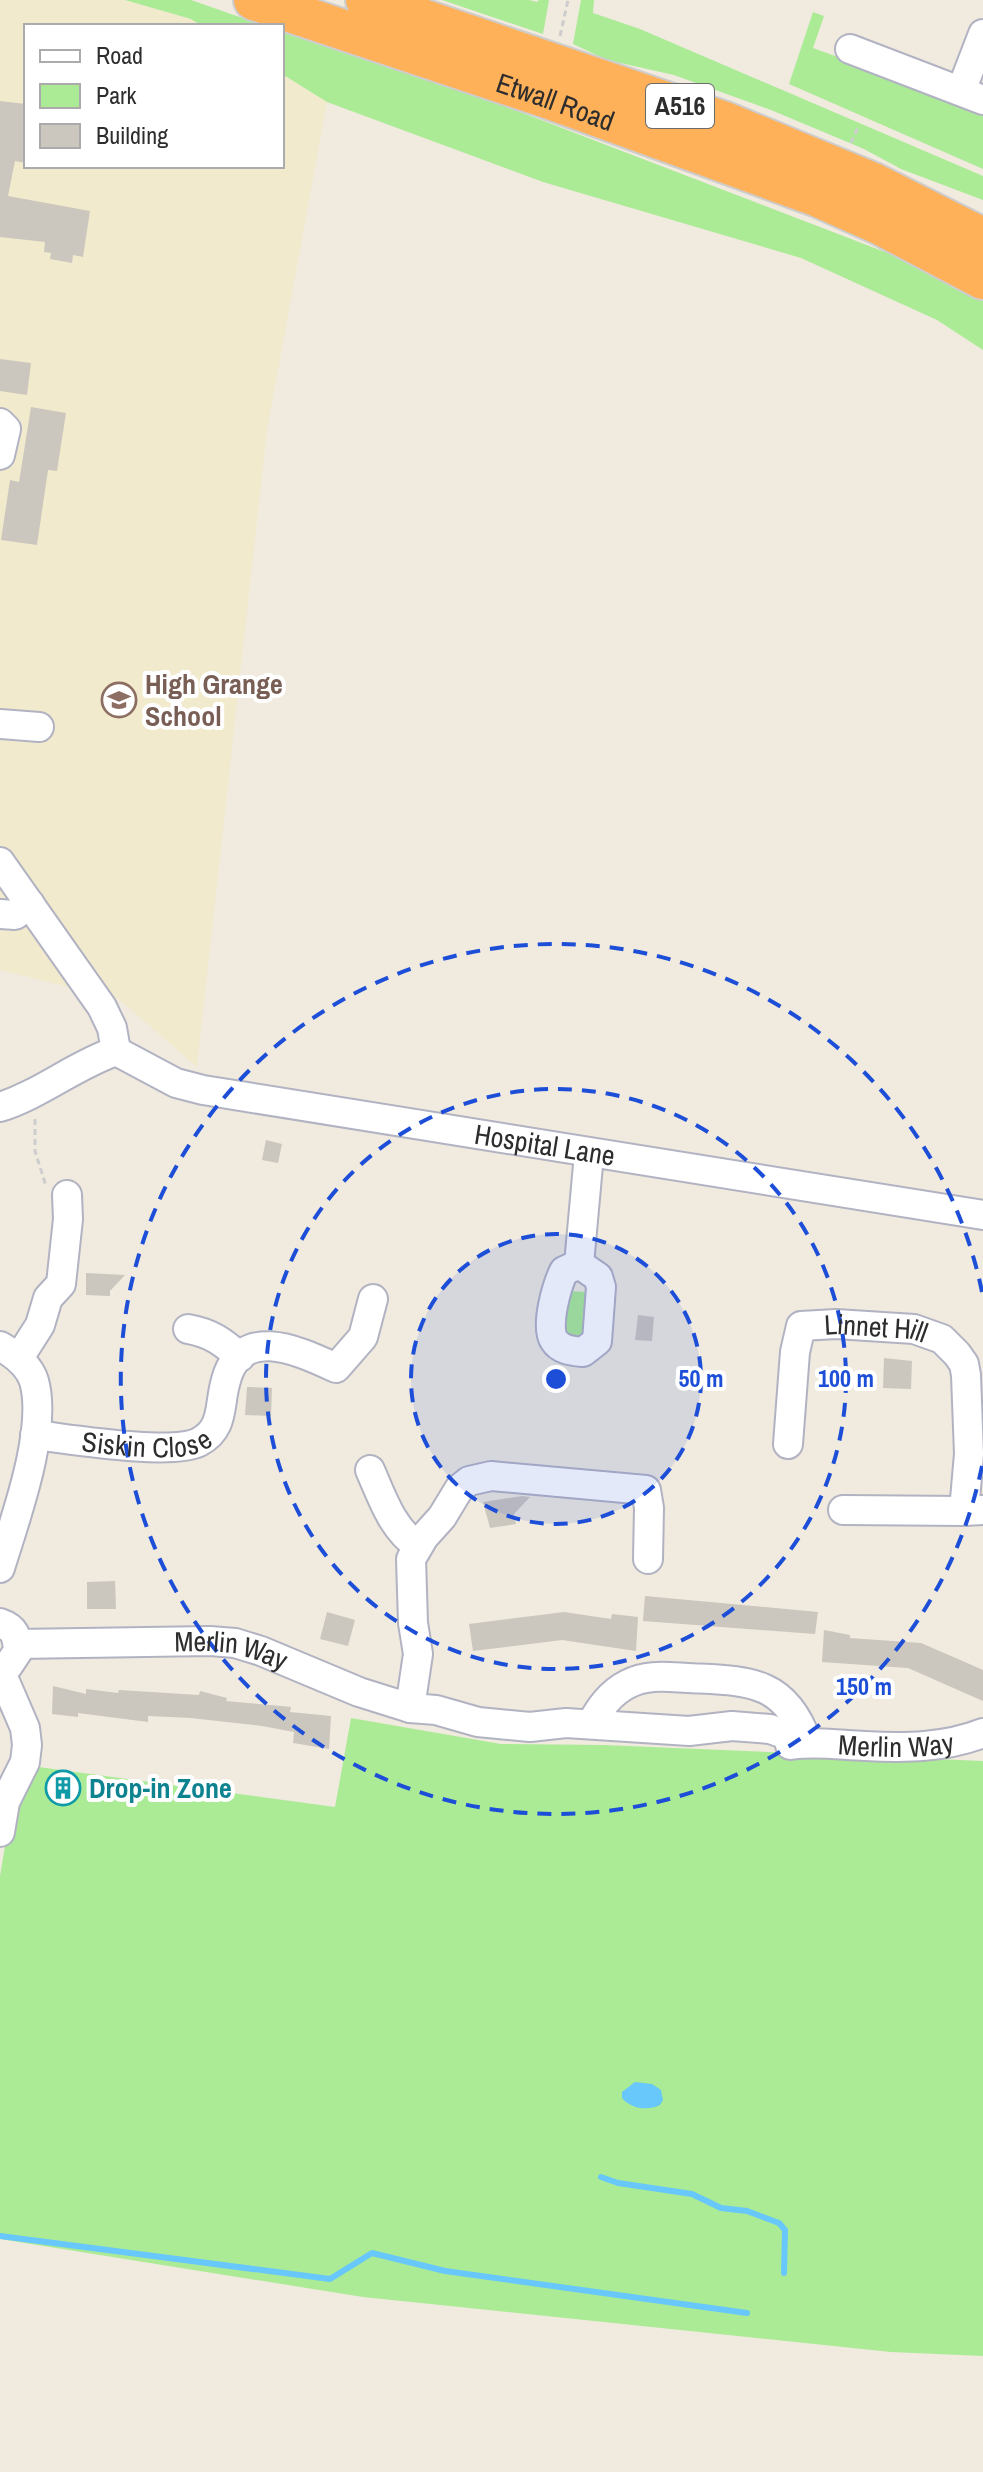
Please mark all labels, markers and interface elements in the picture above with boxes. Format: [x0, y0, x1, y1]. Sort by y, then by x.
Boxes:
legend [24, 24, 284, 168]
text: Road [96, 39, 143, 71]
street label: Etwall Road [491, 63, 620, 140]
text: Park [96, 79, 137, 111]
road number: A516 [646, 84, 714, 128]
text: Building [96, 119, 168, 151]
place label: High Grange School [145, 665, 283, 735]
school or university icon: High Grange School [100, 681, 138, 719]
street label: Hospital Lane [472, 1115, 618, 1175]
street label: Linnet Hill [823, 1305, 933, 1351]
text: 50 m [679, 1362, 723, 1394]
text: 100 m [818, 1362, 874, 1394]
centre of rings [542, 1365, 570, 1393]
street label: Siskin Close [80, 1420, 219, 1466]
street label: Merlin Way [174, 1622, 294, 1679]
text: 150 m [836, 1670, 892, 1702]
street label: Merlin Way [837, 1723, 957, 1766]
building icon: Drop-in Zone [44, 1769, 82, 1807]
place label: Drop-in Zone [89, 1769, 232, 1807]

